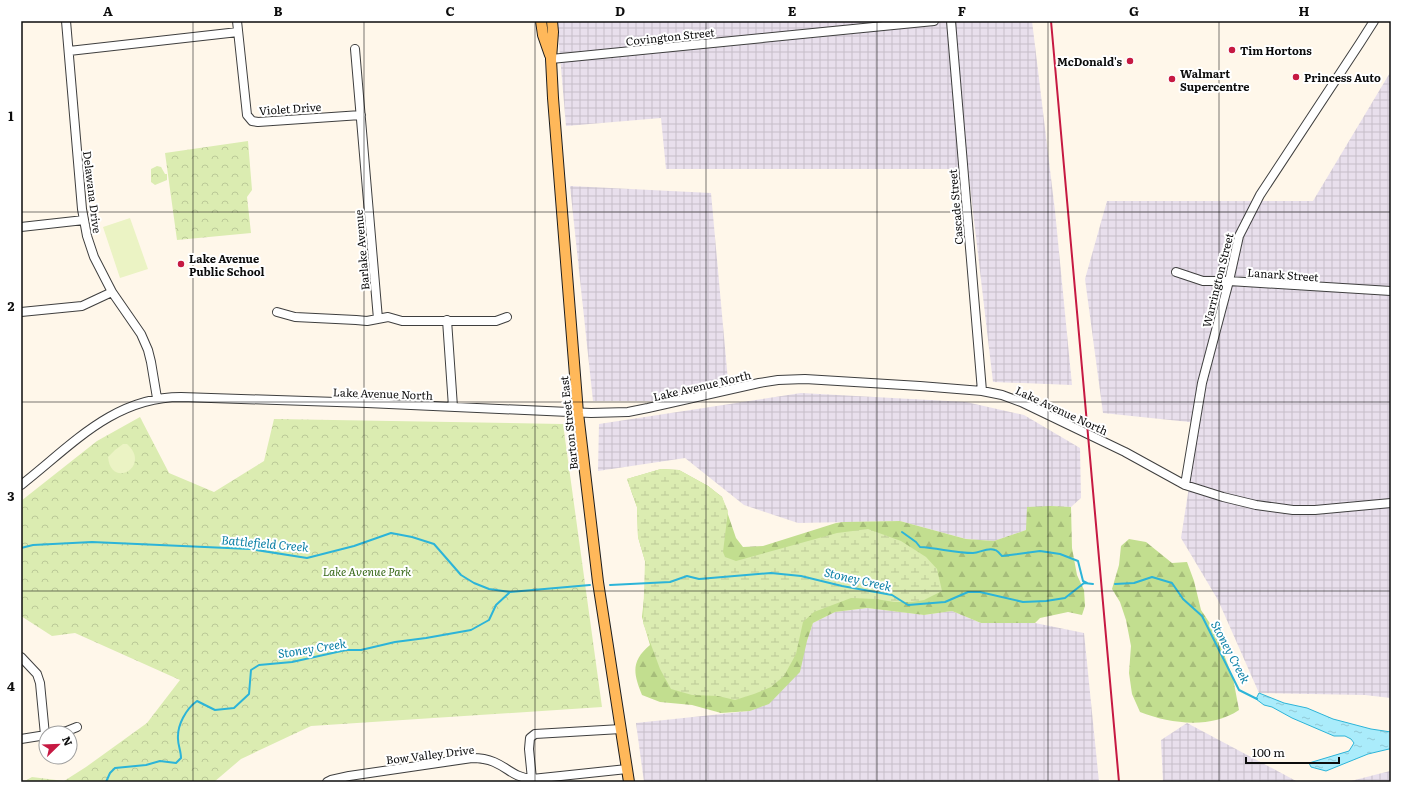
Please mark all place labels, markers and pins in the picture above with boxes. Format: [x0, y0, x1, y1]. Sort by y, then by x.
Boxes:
place label: Tim Hortons [1240, 42, 1312, 58]
marker: Tim Hortons [1227, 45, 1237, 55]
place label: McDonald's [1057, 53, 1123, 69]
marker: McDonald's [1125, 56, 1135, 66]
place label: Walmart Supercentre [1180, 65, 1249, 94]
place label: Princess Auto [1304, 69, 1381, 85]
marker: Princess Auto [1291, 72, 1301, 82]
marker: Walmart Supercentre [1167, 74, 1177, 84]
place label: Lake Avenue Public School [189, 250, 265, 279]
marker: Lake Avenue Public School [176, 259, 186, 269]

